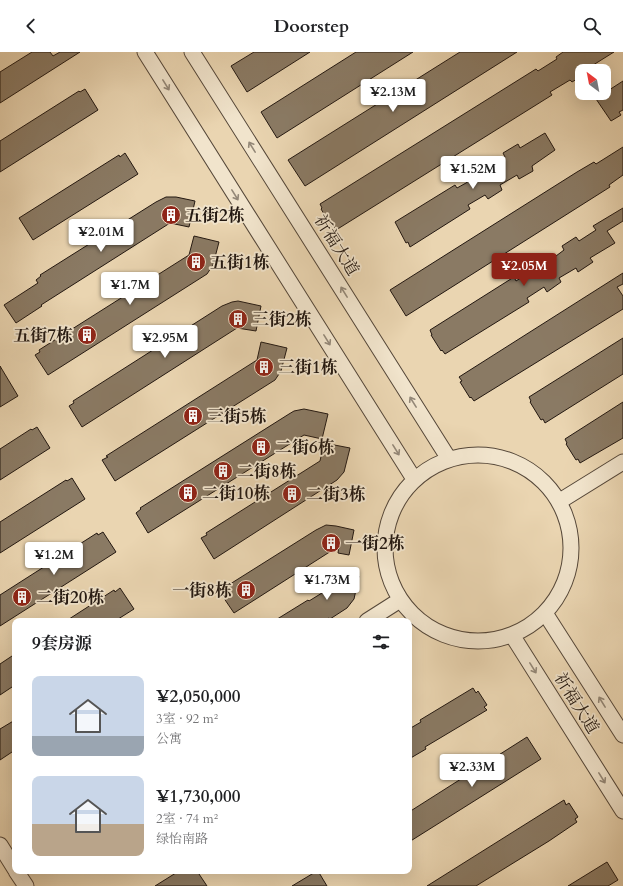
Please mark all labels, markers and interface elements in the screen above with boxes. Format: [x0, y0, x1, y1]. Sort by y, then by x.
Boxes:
text: Doorstep [274, 14, 349, 39]
icon: back [20, 15, 42, 37]
icon: search [581, 15, 603, 37]
north arrow [575, 64, 611, 100]
map controls [575, 64, 611, 100]
one-way arrow [162, 79, 170, 91]
pin: ¥2.13M [360, 79, 426, 113]
text: ¥2.13M [370, 83, 416, 101]
one-way arrow [248, 142, 256, 153]
pin: ¥1.52M [440, 156, 506, 190]
text: ¥1.52M [450, 160, 496, 178]
one-way arrow [231, 189, 239, 200]
building icon: 五街2栋 [160, 204, 182, 226]
place label: 五街2栋 [185, 204, 245, 227]
street label: 祈福大道 [309, 210, 364, 280]
pin: ¥2.01M [68, 219, 134, 253]
text: ¥2.01M [78, 223, 124, 241]
building icon: 五街1栋 [185, 251, 207, 273]
place label: 五街1栋 [210, 251, 270, 274]
pin: ¥2.05M [491, 253, 557, 287]
text: ¥2.05M [501, 257, 547, 275]
pin: ¥1.7M [102, 272, 158, 306]
text: ¥1.7M [110, 276, 150, 294]
one-way arrow [339, 286, 347, 298]
building icon: 三街2栋 [227, 308, 249, 330]
place label: 三街2栋 [252, 308, 312, 331]
place label: 五街7栋 [13, 324, 73, 347]
building icon: 五街7栋 [76, 324, 98, 346]
pin: ¥2.95M [132, 325, 198, 359]
text: ¥2.95M [142, 329, 188, 347]
one-way arrow [322, 335, 331, 346]
building icon: 三街1栋 [253, 356, 275, 378]
place label: 三街1栋 [278, 356, 338, 379]
one-way arrow [409, 397, 417, 408]
building icon: 三街5栋 [182, 405, 204, 427]
place label: 三街5栋 [207, 405, 267, 428]
building icon: 二街6栋 [250, 436, 272, 458]
place label: 二街6栋 [275, 436, 335, 459]
one-way arrow [392, 444, 400, 455]
building icon: 二街8栋 [212, 460, 234, 482]
place label: 二街8栋 [237, 460, 297, 483]
building icon: 二街10栋 [177, 482, 199, 504]
place label: 二街10栋 [202, 482, 270, 505]
building icon: 二街3栋 [281, 483, 303, 505]
place label: 二街3栋 [306, 483, 366, 506]
building icon: 一街2栋 [320, 532, 342, 554]
place label: 一街2栋 [345, 532, 405, 555]
pin: ¥1.2M [26, 542, 82, 576]
text: ¥1.2M [34, 546, 74, 564]
pin: ¥1.73M [294, 567, 360, 601]
text: ¥1.73M [304, 571, 350, 589]
place label: 一街8栋 [172, 579, 232, 602]
building icon: 一街8栋 [235, 579, 257, 601]
building icon: 二街20栋 [11, 586, 33, 608]
place label: 二街20栋 [36, 586, 104, 609]
icon: filters [370, 631, 392, 653]
text: 9套房源 [32, 632, 92, 655]
one-way arrow [529, 662, 537, 673]
street label: 祈福大道 [549, 668, 604, 738]
text: ¥2,050,000 [156, 685, 240, 708]
icon: home [64, 692, 112, 740]
one-way arrow [598, 697, 606, 708]
text: 3室 · 92 m² [156, 710, 218, 728]
text: 公寓 [156, 730, 182, 748]
pin: ¥2.33M [439, 754, 505, 788]
text: ¥2.33M [449, 758, 495, 776]
one-way arrow [598, 772, 606, 783]
text: ¥1,730,000 [156, 785, 240, 808]
icon: home [64, 792, 112, 840]
text: 2室 · 74 m² [156, 810, 218, 828]
text: 绿怡南路 [156, 830, 208, 848]

